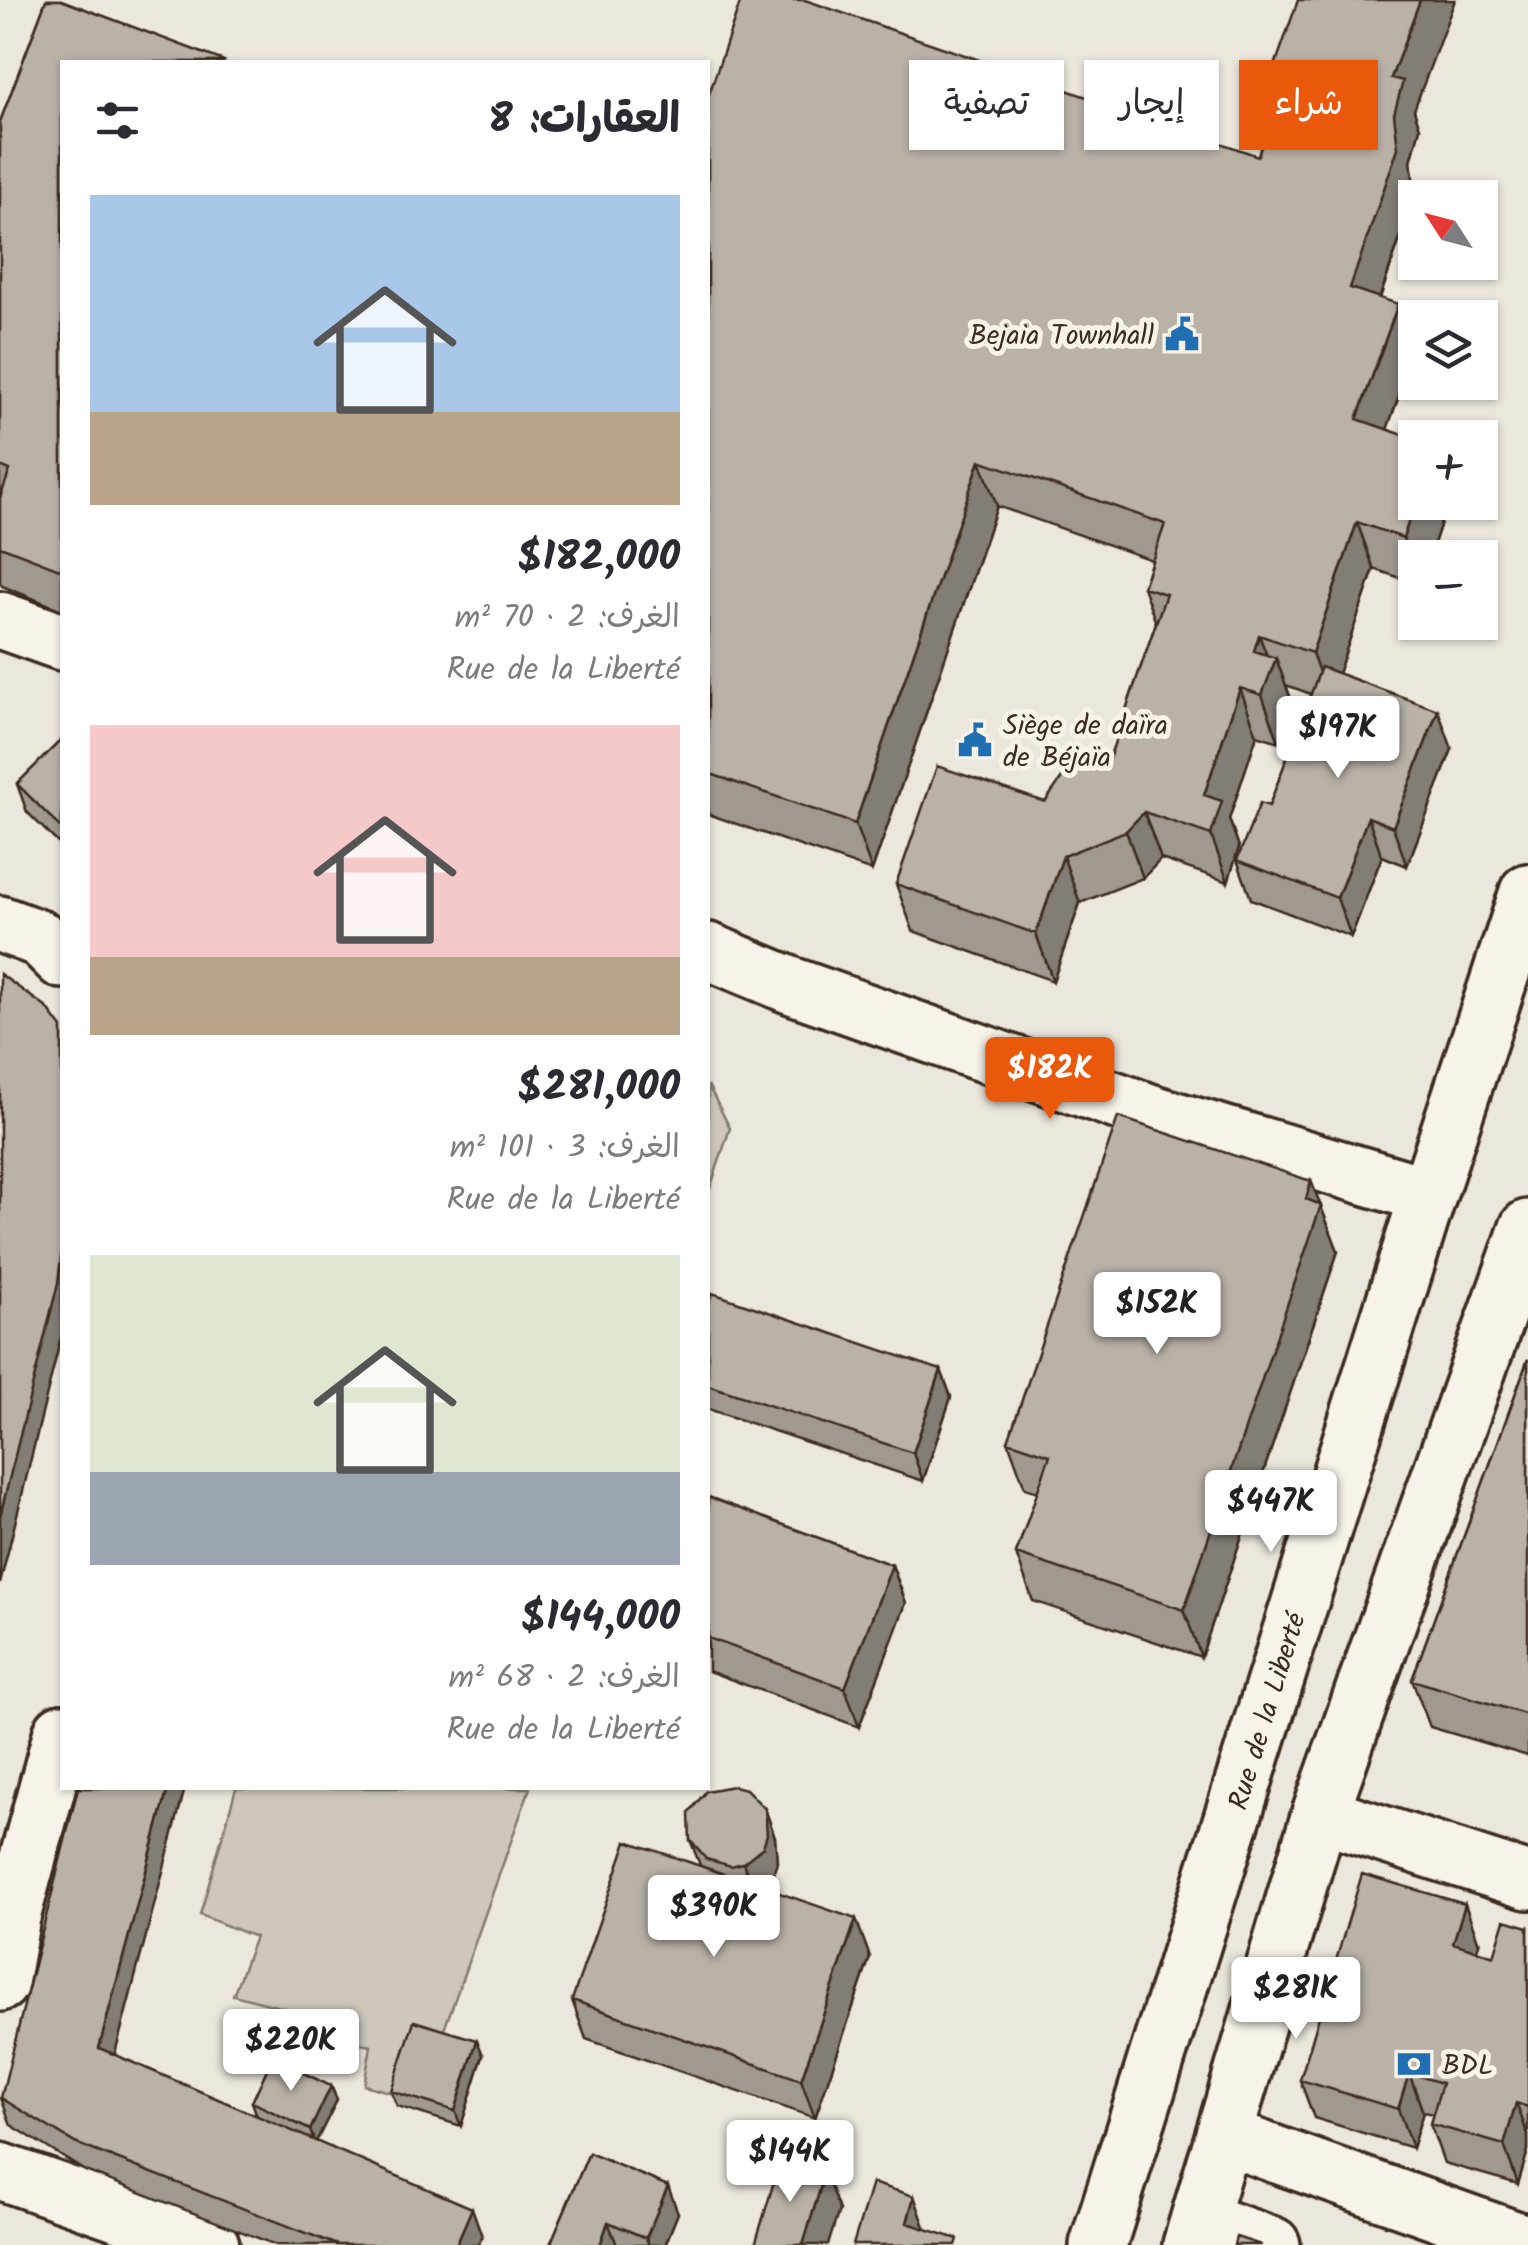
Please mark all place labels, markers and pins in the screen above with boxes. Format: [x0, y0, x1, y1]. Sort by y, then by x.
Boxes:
place label: Bejaia Townhall [969, 314, 1154, 359]
public building icon: Bejaia Townhall [1163, 315, 1201, 353]
pin: $197K [1268, 696, 1408, 781]
place label: Siège de daïra de Béjaïa [1003, 704, 1168, 781]
public building icon: Siège de daïra de Béjaïa [956, 721, 994, 759]
pin: $182K [980, 1037, 1120, 1122]
pin: $152K [1087, 1272, 1227, 1357]
pin: $447K [1201, 1470, 1341, 1555]
pin: $390K [644, 1875, 784, 1960]
pin: $281K [1226, 1957, 1366, 2042]
pin: $220K [221, 2009, 361, 2094]
place label: BDL [1442, 2044, 1493, 2089]
bank icon: BDL [1395, 2045, 1433, 2083]
pin: $144K [720, 2120, 860, 2205]

